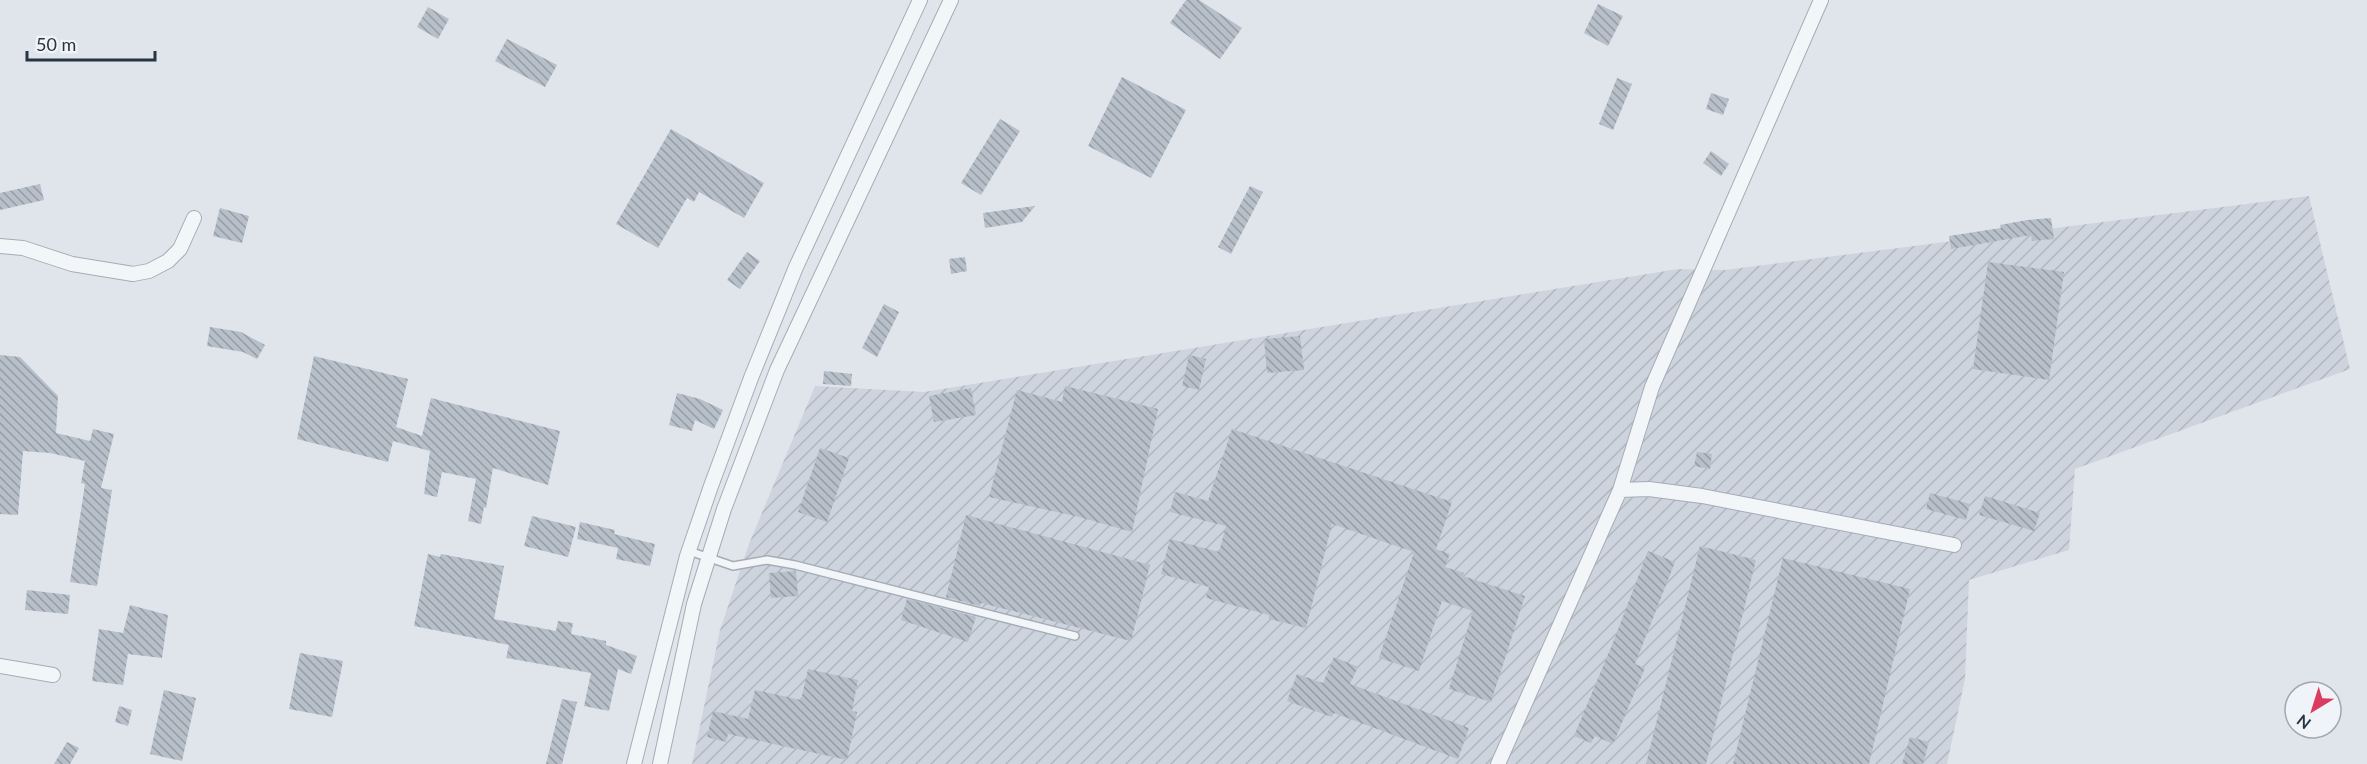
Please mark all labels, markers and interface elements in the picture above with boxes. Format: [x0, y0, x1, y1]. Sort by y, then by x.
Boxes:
scale bar [27, 24, 154, 62]
text: 50 m [36, 33, 76, 55]
north arrow [2283, 680, 2343, 740]
text: N [2293, 711, 2314, 733]

